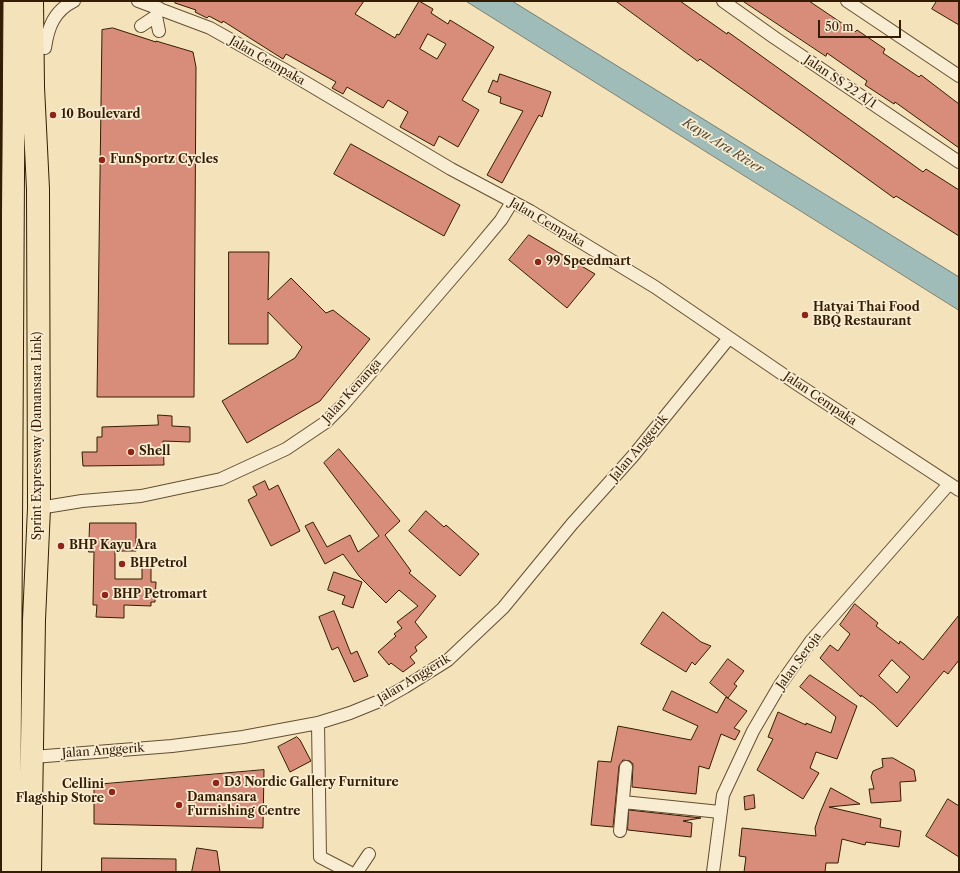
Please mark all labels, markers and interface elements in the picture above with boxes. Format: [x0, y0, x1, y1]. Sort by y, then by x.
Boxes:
scale bar [820, 12, 903, 38]
text: 50 m [825, 19, 854, 34]
street label: Jalan Cempaka [227, 34, 307, 88]
street label: Jalan SS 22 A/1 [801, 53, 879, 111]
place label: 10 Boulevard [61, 108, 140, 122]
marker: 10 Boulevard [48, 110, 58, 120]
water label: Kayu Ara River [680, 115, 766, 177]
place label: FunSportz Cycles [110, 153, 218, 167]
marker: FunSportz Cycles [97, 155, 107, 165]
street label: Jalan Cempaka [507, 196, 587, 250]
place label: 99 Speedmart [546, 255, 631, 269]
marker: 99 Speedmart [533, 257, 543, 267]
place label: Hatyai Thai Food BBQ Restaurant [813, 301, 920, 329]
marker: Hatyai Thai Food BBQ Restaurant [800, 310, 810, 320]
street label: Sprint Expressway (Damansara Link) [31, 332, 45, 540]
street label: Jalan Kenanga [320, 356, 384, 426]
street label: Jalan Cempaka [781, 369, 859, 429]
street label: Jalan Anggerik [607, 412, 671, 484]
place label: Shell [139, 445, 171, 459]
marker: Shell [126, 447, 136, 457]
place label: BHP Kayu Ara [69, 539, 157, 553]
marker: BHP Kayu Ara [56, 541, 66, 551]
place label: BHPetrol [130, 557, 187, 571]
marker: BHPetrol [117, 559, 127, 569]
place label: BHP Petromart [113, 588, 207, 602]
marker: BHP Petromart [100, 590, 110, 600]
street label: Jalan Seroja [774, 630, 824, 692]
street label: Jalan Anggerik [375, 652, 453, 706]
street label: Jalan Anggerik [61, 741, 145, 761]
place label: D3 Nordic Gallery Furniture [224, 776, 399, 790]
place label: Cellini Flagship Store [16, 778, 104, 806]
marker: D3 Nordic Gallery Furniture [211, 778, 221, 788]
marker: Cellini Flagship Store [107, 787, 117, 797]
place label: Damansara Furnishing Centre [187, 791, 300, 819]
marker: Damansara Furnishing Centre [174, 800, 184, 810]

